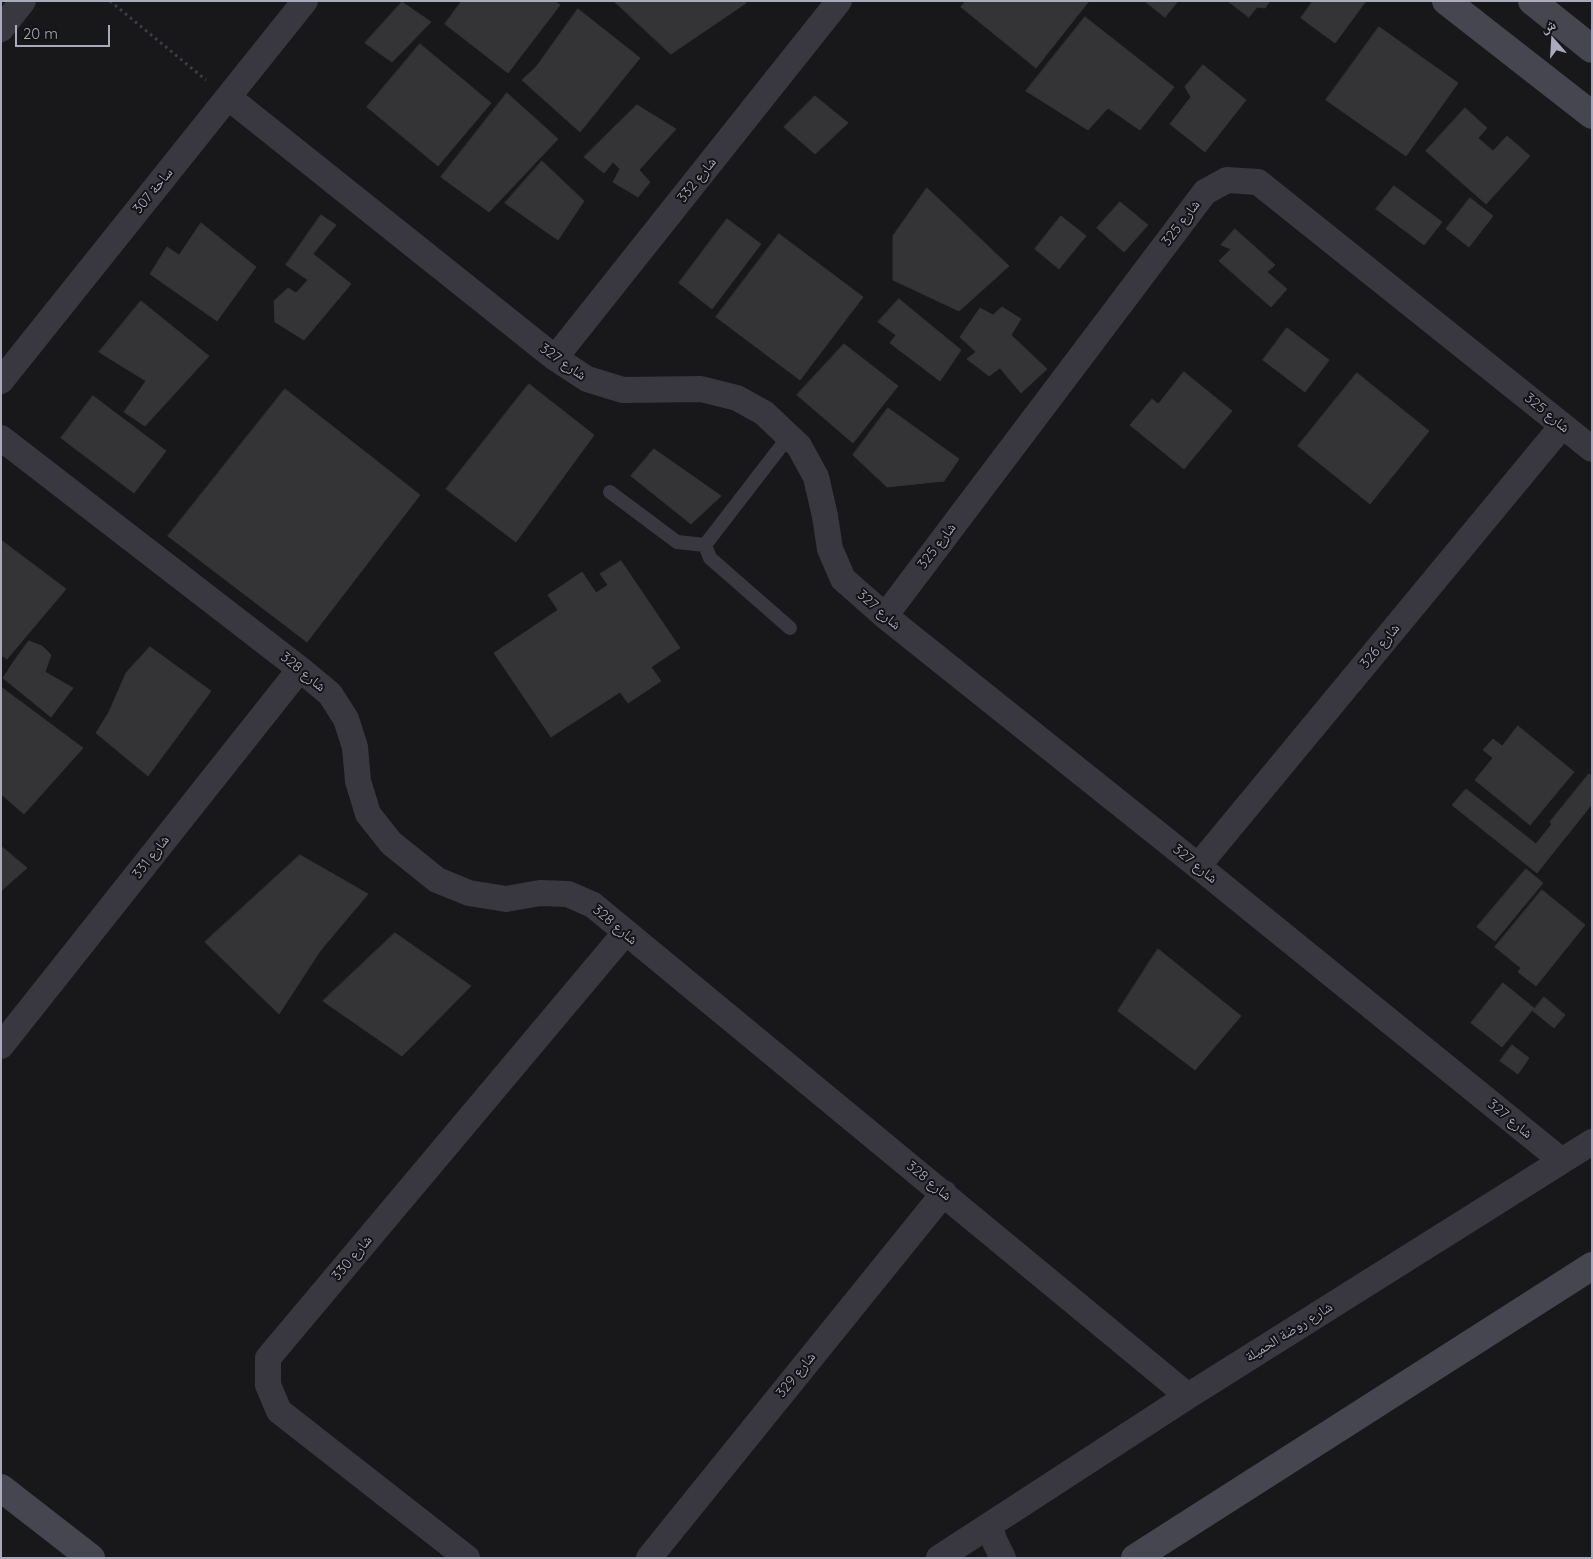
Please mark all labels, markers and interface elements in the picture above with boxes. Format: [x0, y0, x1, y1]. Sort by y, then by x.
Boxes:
scale bar [18, 15, 112, 47]
north arrow [1528, 15, 1578, 65]
text: ش [1538, 15, 1558, 37]
text: 20 m [23, 24, 58, 43]
street label: شارع 332 [674, 154, 720, 206]
street label: ساحة 307 [130, 165, 176, 217]
street label: شارع 325 [1158, 197, 1204, 249]
street label: شارع 327 [537, 340, 589, 384]
street label: شارع 325 [1521, 390, 1573, 436]
street label: شارع 325 [914, 520, 960, 572]
street label: شارع 327 [854, 586, 904, 634]
street label: شارع 326 [1357, 620, 1403, 672]
street label: شارع 328 [277, 649, 329, 695]
street label: شارع 331 [129, 832, 173, 882]
street label: شارع 327 [1169, 841, 1221, 887]
street label: شارع 328 [589, 902, 641, 948]
street label: شارع 327 [1484, 1096, 1536, 1142]
street label: شارع 328 [903, 1158, 955, 1204]
street label: شارع 330 [328, 1232, 376, 1284]
street label: شارع روضة الحميلة [1242, 1298, 1336, 1366]
street label: شارع 329 [773, 1349, 819, 1401]

